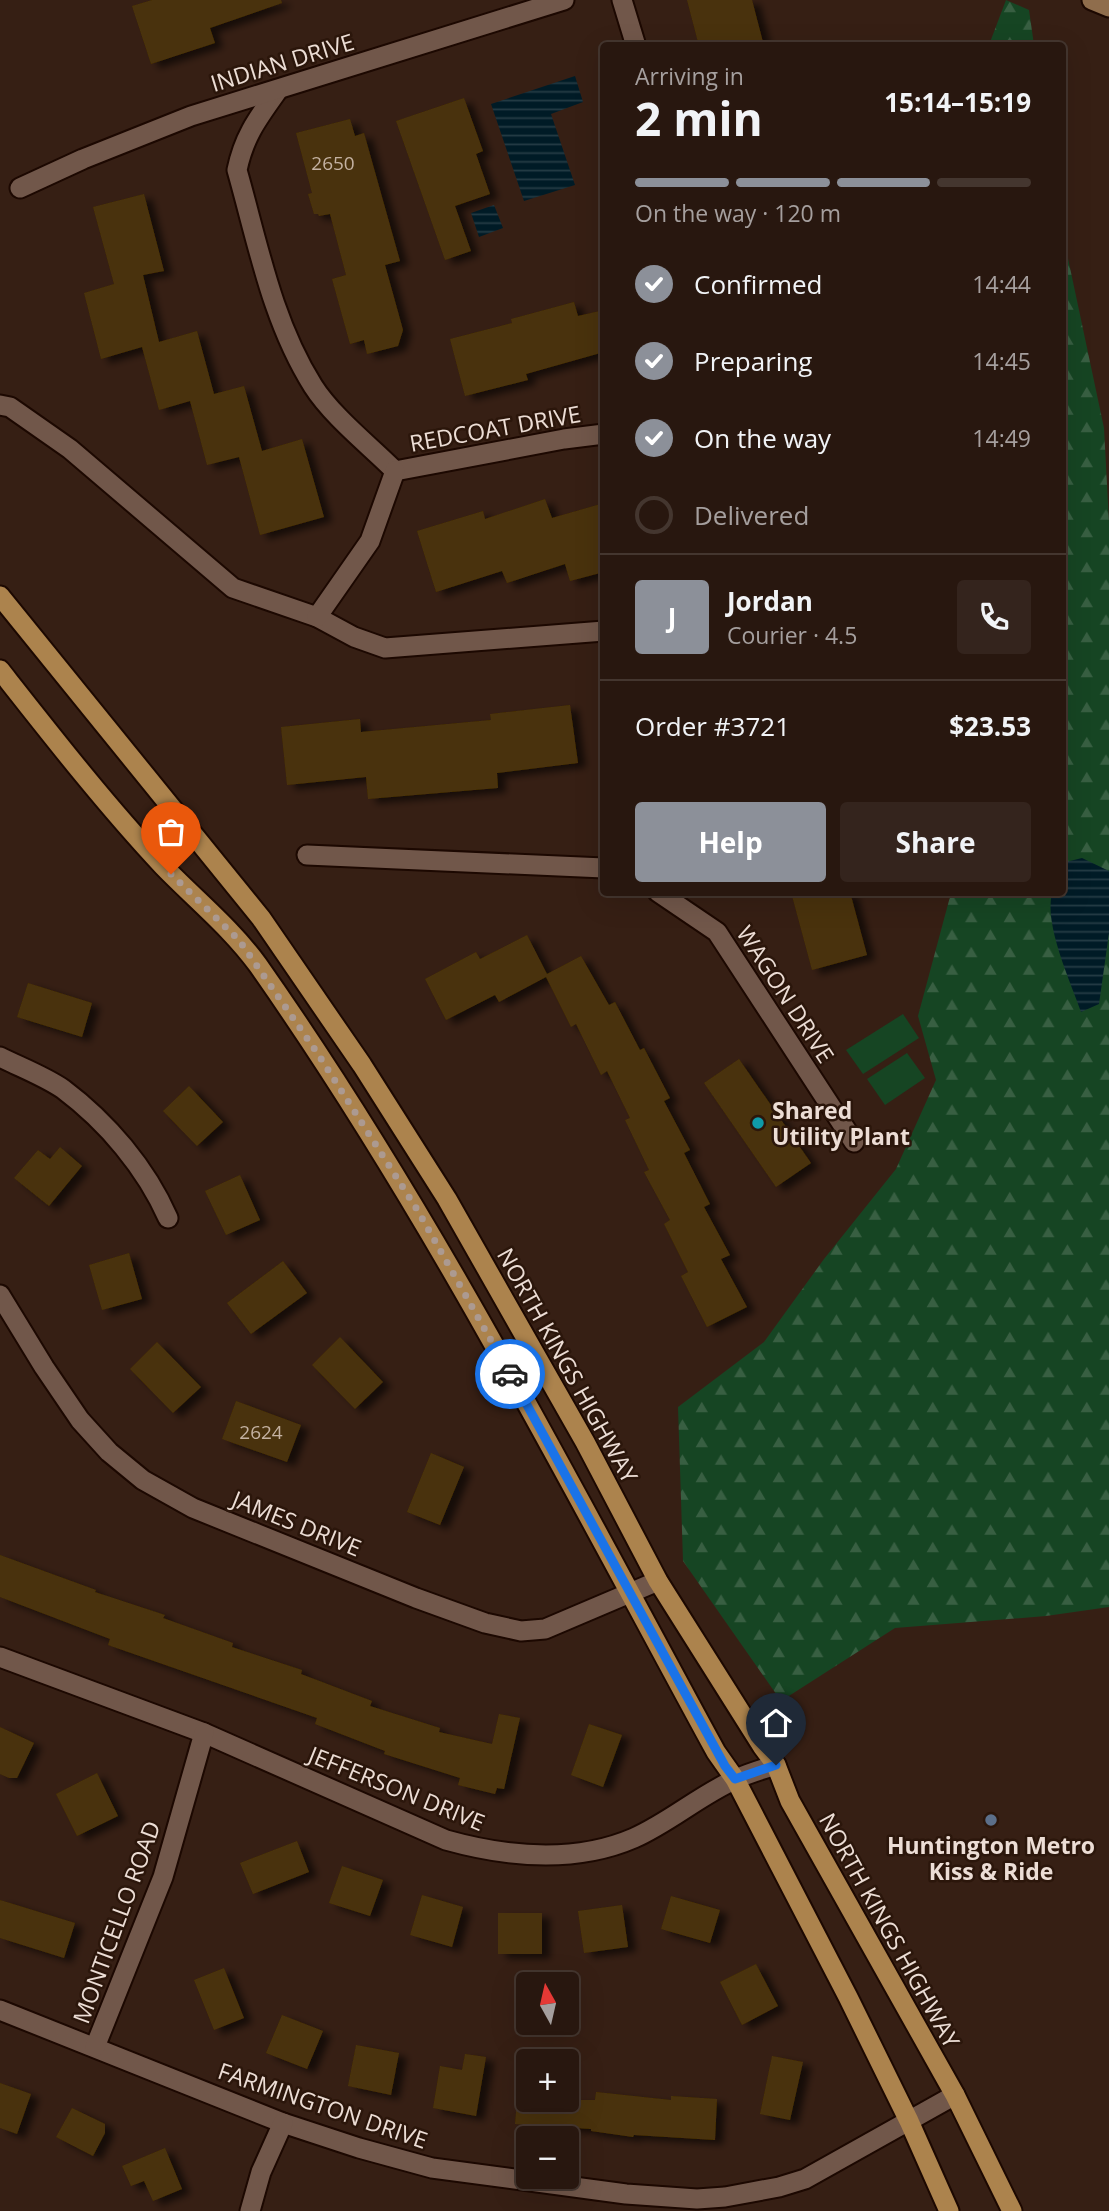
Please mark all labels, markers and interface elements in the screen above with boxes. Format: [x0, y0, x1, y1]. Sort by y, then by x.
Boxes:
street label: INDIAN DRIVE [206, 25, 358, 99]
text: Arriving in [635, 60, 744, 92]
text: 15:14–15:19 [884, 84, 1031, 120]
text: 2 min [635, 87, 763, 149]
house number: 2650 [311, 150, 355, 176]
text: On the way · 120 m [635, 197, 841, 229]
icon: check [635, 265, 673, 303]
text: Confirmed [694, 266, 822, 302]
text: 14:44 [972, 268, 1031, 300]
icon: check [635, 342, 673, 380]
text: Preparing [694, 343, 812, 379]
text: 14:45 [972, 345, 1031, 377]
street label: REDCOAT DRIVE [407, 397, 583, 459]
icon: check [635, 419, 673, 457]
text: On the way [694, 420, 831, 456]
text: 14:49 [972, 422, 1031, 454]
text: Delivered [694, 497, 809, 533]
button: phone [957, 580, 1031, 654]
text: Jordan [727, 583, 813, 619]
text: J [668, 599, 676, 635]
text: Courier · 4.5 [727, 619, 857, 651]
text: Order #3721 [635, 708, 790, 744]
text: $23.53 [949, 708, 1031, 744]
pin [141, 802, 201, 874]
button: Help [635, 802, 826, 882]
button: Share [840, 802, 1031, 882]
icon: bag [152, 813, 190, 851]
street label: WAGON DRIVE [730, 919, 842, 1069]
place label: Shared Utility Plant [772, 1094, 910, 1152]
marker: Shared Utility Plant [750, 1115, 766, 1131]
street label: NORTH KINGS HIGHWAY [490, 1242, 646, 1488]
courier [475, 1339, 545, 1409]
icon: car [491, 1355, 529, 1393]
house number: 2624 [239, 1419, 283, 1445]
street label: JAMES DRIVE [226, 1482, 366, 1563]
pin [746, 1693, 806, 1765]
icon: home [757, 1704, 795, 1742]
street label: JEFFERSON DRIVE [302, 1737, 490, 1838]
street label: NORTH KINGS HIGHWAY [812, 1807, 968, 2053]
marker: Huntington Metro Kiss & Ride [983, 1812, 999, 1828]
street label: MONTICELLO ROAD [64, 1816, 168, 2028]
place label: Huntington Metro Kiss & Ride [887, 1829, 1095, 1887]
north arrow [516, 1972, 579, 2035]
map controls [516, 1972, 579, 2189]
button: + [516, 2049, 579, 2112]
street label: FARMINGTON DRIVE [214, 2054, 432, 2156]
button: − [516, 2126, 579, 2189]

